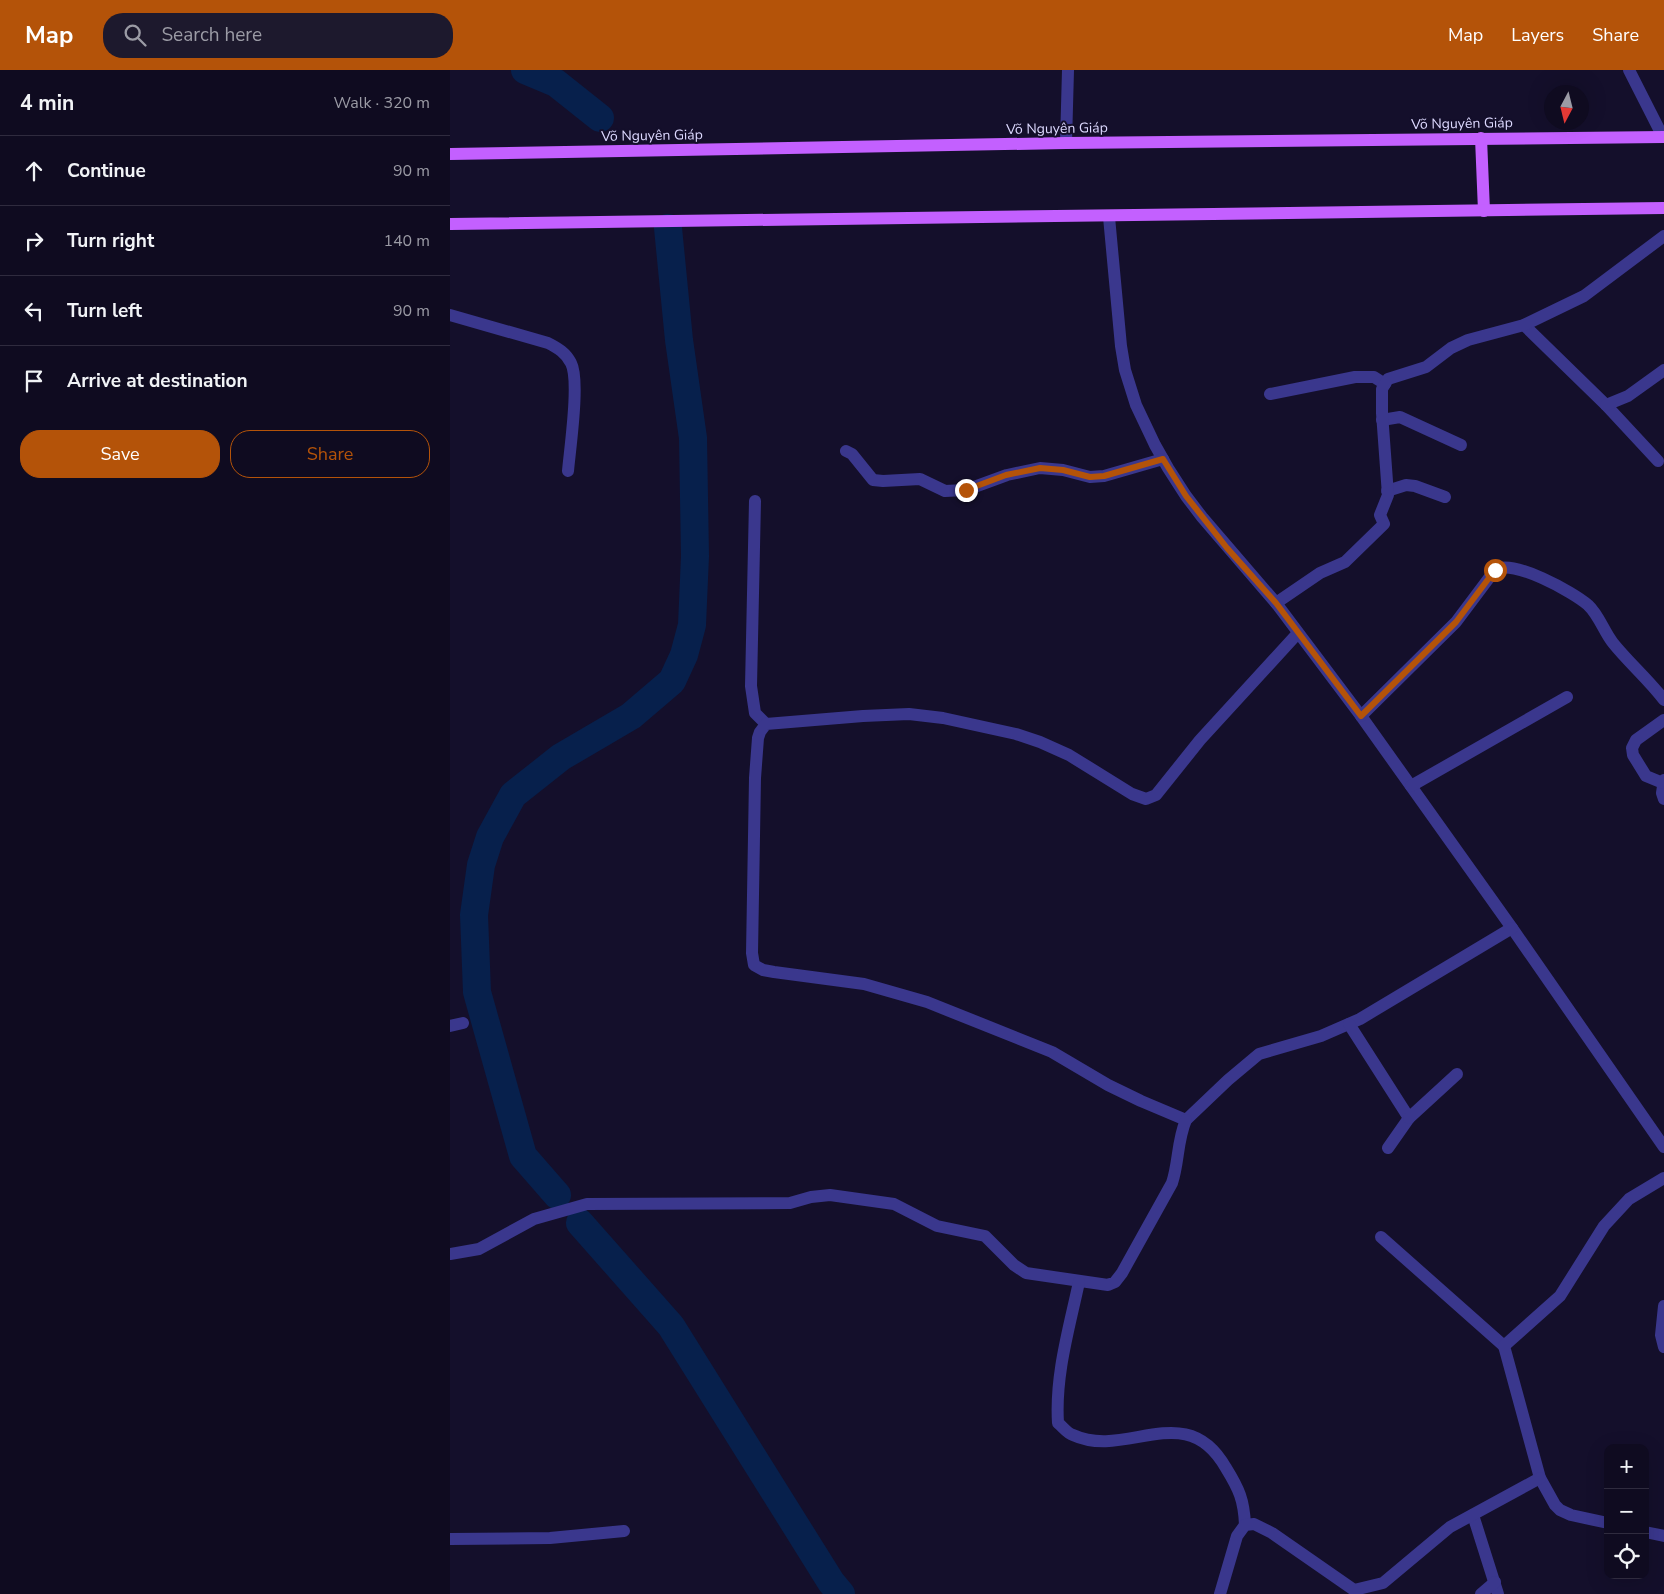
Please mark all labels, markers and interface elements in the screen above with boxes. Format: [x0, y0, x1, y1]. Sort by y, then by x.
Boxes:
search box [103, 13, 453, 58]
text: Map [25, 19, 73, 51]
icon: search [121, 21, 149, 49]
text: Search here [161, 22, 262, 48]
text: Map [1448, 23, 1483, 47]
text: Layers [1511, 23, 1564, 47]
text: Share [1592, 23, 1639, 47]
north arrow [1544, 85, 1589, 130]
text: 4 min [20, 89, 74, 117]
text: Walk · 320 m [334, 92, 430, 114]
street label: Võ Nguyên Giáp [1410, 113, 1513, 134]
street label: Võ Nguyên Giáp [1005, 118, 1108, 139]
street label: Võ Nguyên Giáp [600, 125, 703, 146]
icon: ahead [20, 157, 48, 185]
text: Continue [67, 158, 146, 184]
text: 90 m [393, 160, 430, 182]
icon: right [20, 227, 48, 255]
text: Turn right [67, 228, 154, 254]
text: 140 m [383, 230, 430, 252]
icon: left [20, 297, 48, 325]
text: Turn left [67, 298, 142, 324]
text: 90 m [393, 300, 430, 322]
icon: arrive [20, 367, 48, 395]
text: Arrive at destination [67, 368, 248, 394]
button: Save [20, 430, 220, 478]
button: Share [230, 430, 430, 478]
route end [955, 479, 978, 502]
route start [1484, 559, 1507, 582]
map controls [1604, 1444, 1649, 1579]
button: + [1604, 1444, 1649, 1489]
button: − [1604, 1489, 1649, 1534]
button: locate [1604, 1534, 1649, 1579]

